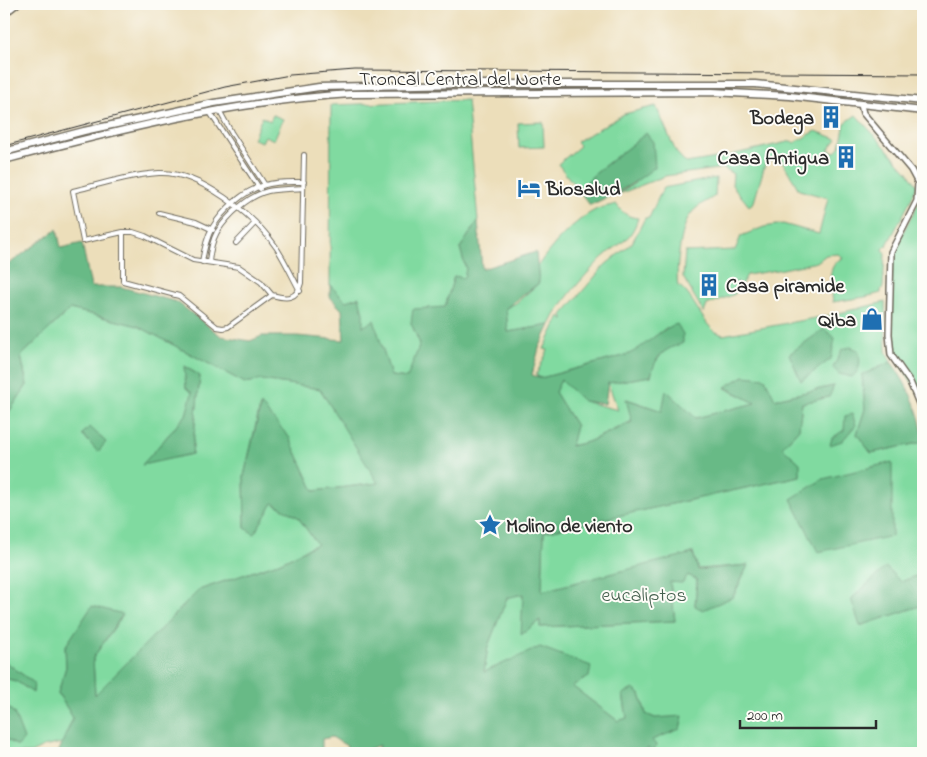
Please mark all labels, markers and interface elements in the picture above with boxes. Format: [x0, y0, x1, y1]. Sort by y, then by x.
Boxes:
street label: Troncal Central del Norte [359, 66, 561, 95]
building icon: Bodega [818, 104, 844, 130]
place label: Bodega [749, 105, 814, 135]
building icon: Casa Antigua [833, 144, 859, 170]
place label: Casa Antigua [718, 145, 829, 175]
hotel icon: Biosalud [516, 175, 542, 201]
place label: Biosalud [545, 176, 621, 205]
building icon: Casa piramide [696, 272, 722, 298]
place label: Casa piramide [726, 273, 846, 302]
shop icon: Qiba [859, 306, 885, 332]
place label: Qiba [818, 307, 856, 336]
place icon: Molino de viento [477, 512, 503, 538]
place label: Molino de viento [506, 513, 633, 542]
park label: eucaliptos [601, 582, 687, 611]
scale bar [740, 697, 876, 729]
text: 200 m [747, 705, 783, 727]

